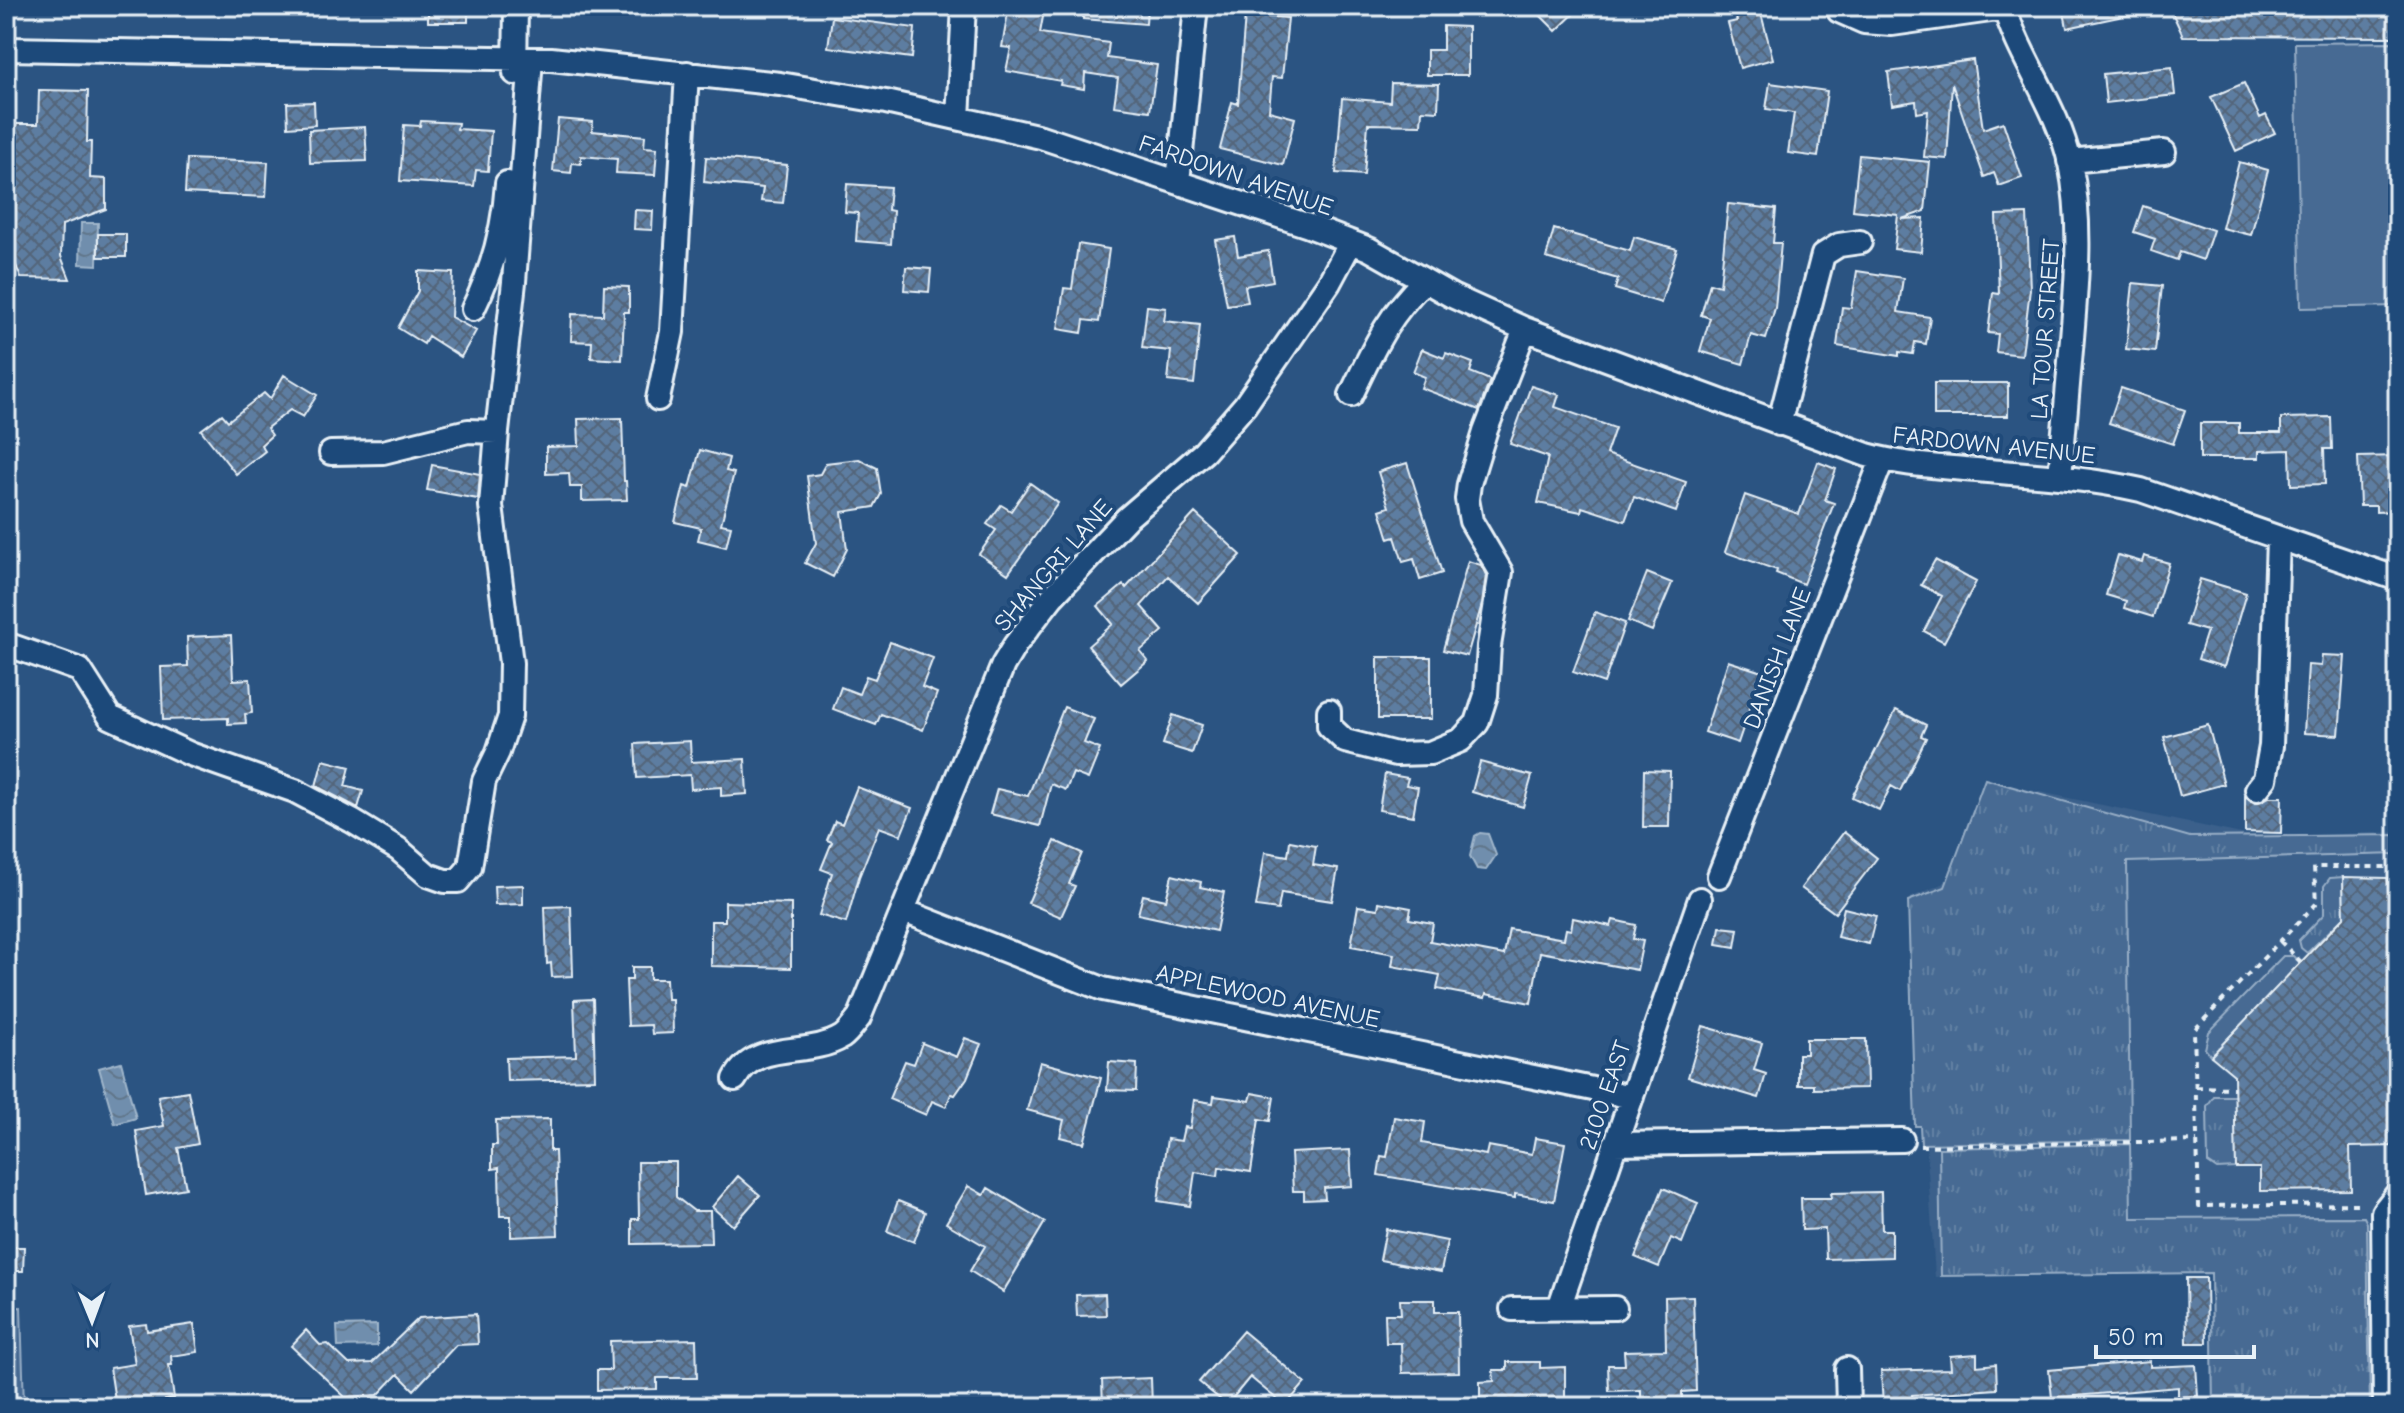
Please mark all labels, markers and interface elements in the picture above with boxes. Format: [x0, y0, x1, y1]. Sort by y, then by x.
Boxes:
street label: FARDOWN AVENUE [1135, 129, 1337, 221]
street label: LA TOUR STREET [2025, 237, 2065, 420]
street label: FARDOWN AVENUE [1891, 420, 2097, 470]
street label: SHANGRI LANE [988, 493, 1118, 637]
street label: DANISH LANE [1737, 583, 1817, 733]
street label: APPLEWOOD AVENUE [1153, 959, 1383, 1033]
street label: 2100 EAST [1573, 1036, 1637, 1153]
north arrow [52, 1281, 132, 1361]
scale bar [2096, 1309, 2254, 1359]
text: 50 m [2108, 1323, 2164, 1351]
text: N [85, 1327, 100, 1353]

